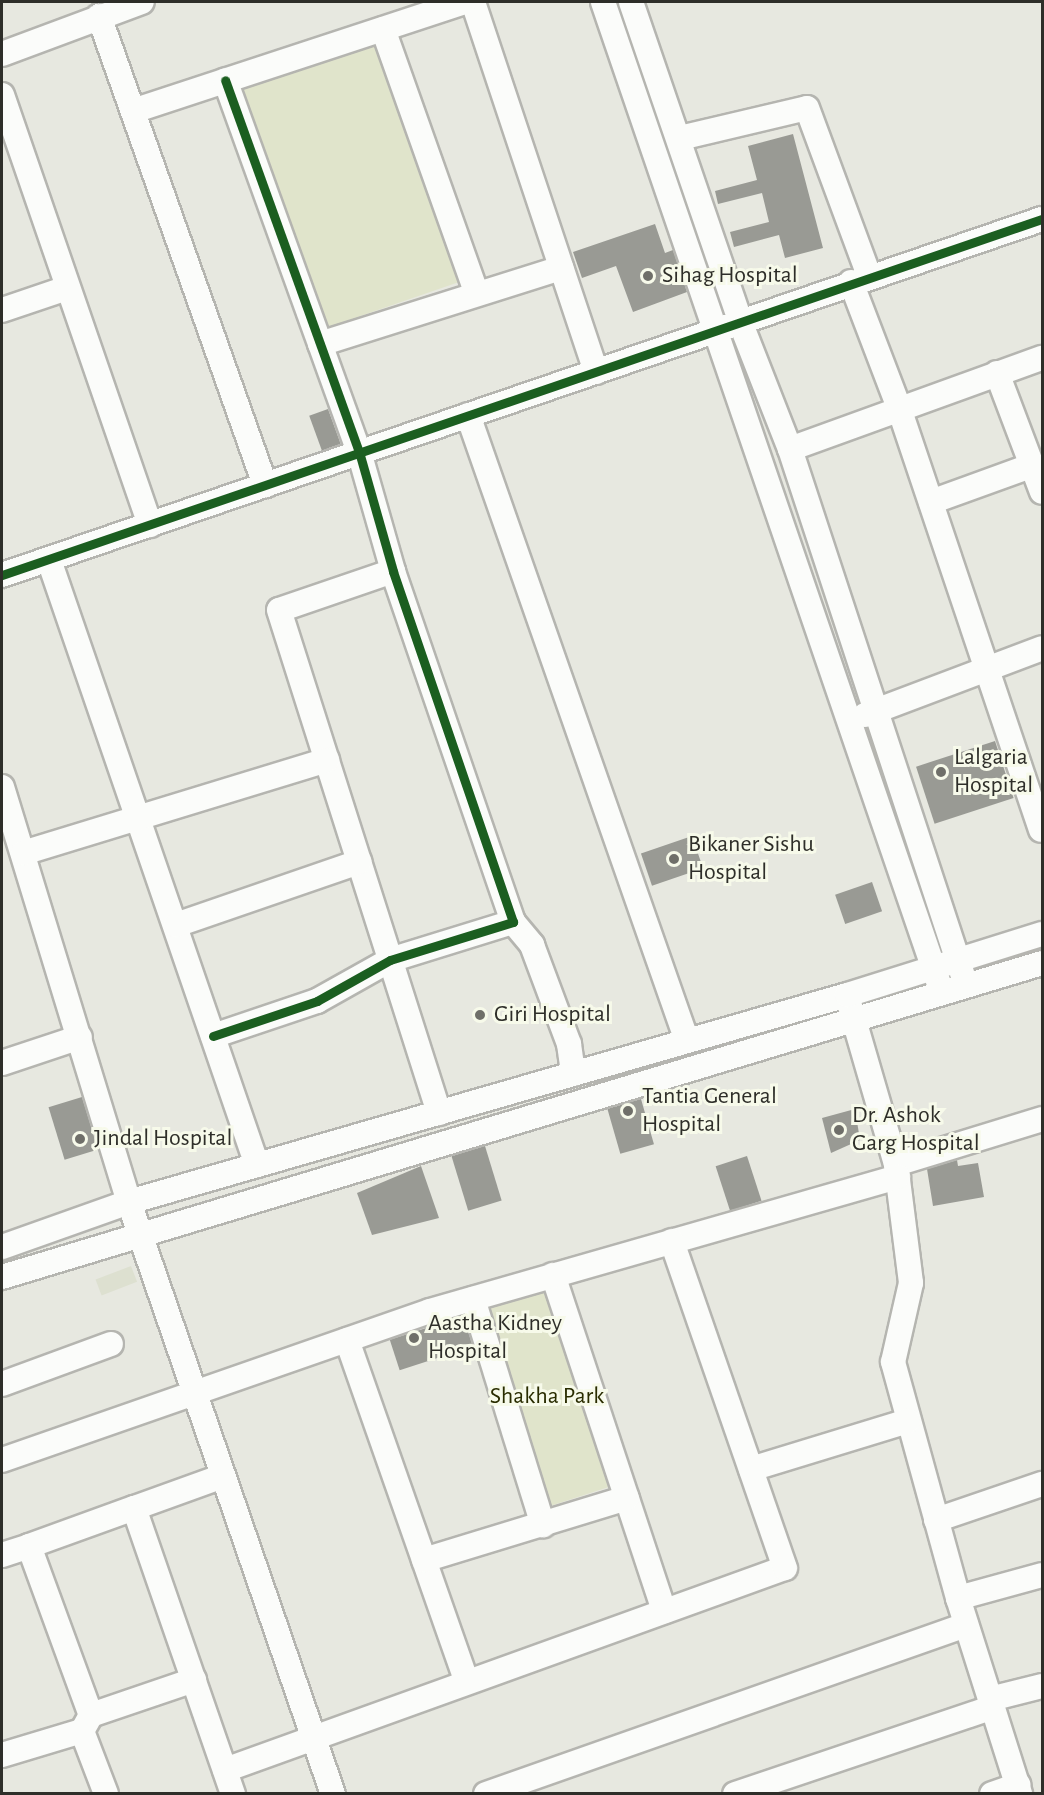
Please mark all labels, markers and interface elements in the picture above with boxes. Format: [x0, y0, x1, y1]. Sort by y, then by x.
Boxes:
place label: Sihag Hospital [662, 262, 798, 290]
marker: Sihag Hospital [639, 267, 657, 285]
place label: Lalgaria Hospital [954, 744, 1033, 800]
marker: Lalgaria Hospital [932, 763, 950, 781]
place label: Bikaner Sishu Hospital [688, 831, 814, 887]
marker: Bikaner Sishu Hospital [665, 850, 683, 868]
place label: Giri Hospital [494, 1001, 611, 1029]
marker: Giri Hospital [471, 1006, 489, 1024]
place label: Tantia General Hospital [642, 1083, 777, 1139]
marker: Tantia General Hospital [619, 1102, 637, 1120]
place label: Dr. Ashok Garg Hospital [852, 1102, 980, 1158]
marker: Dr. Ashok Garg Hospital [830, 1121, 848, 1139]
place label: Jindal Hospital [94, 1125, 232, 1153]
marker: Jindal Hospital [71, 1130, 89, 1148]
place label: Aastha Kidney Hospital [428, 1310, 562, 1366]
marker: Aastha Kidney Hospital [405, 1329, 423, 1347]
park label: Shakha Park [490, 1383, 604, 1411]

